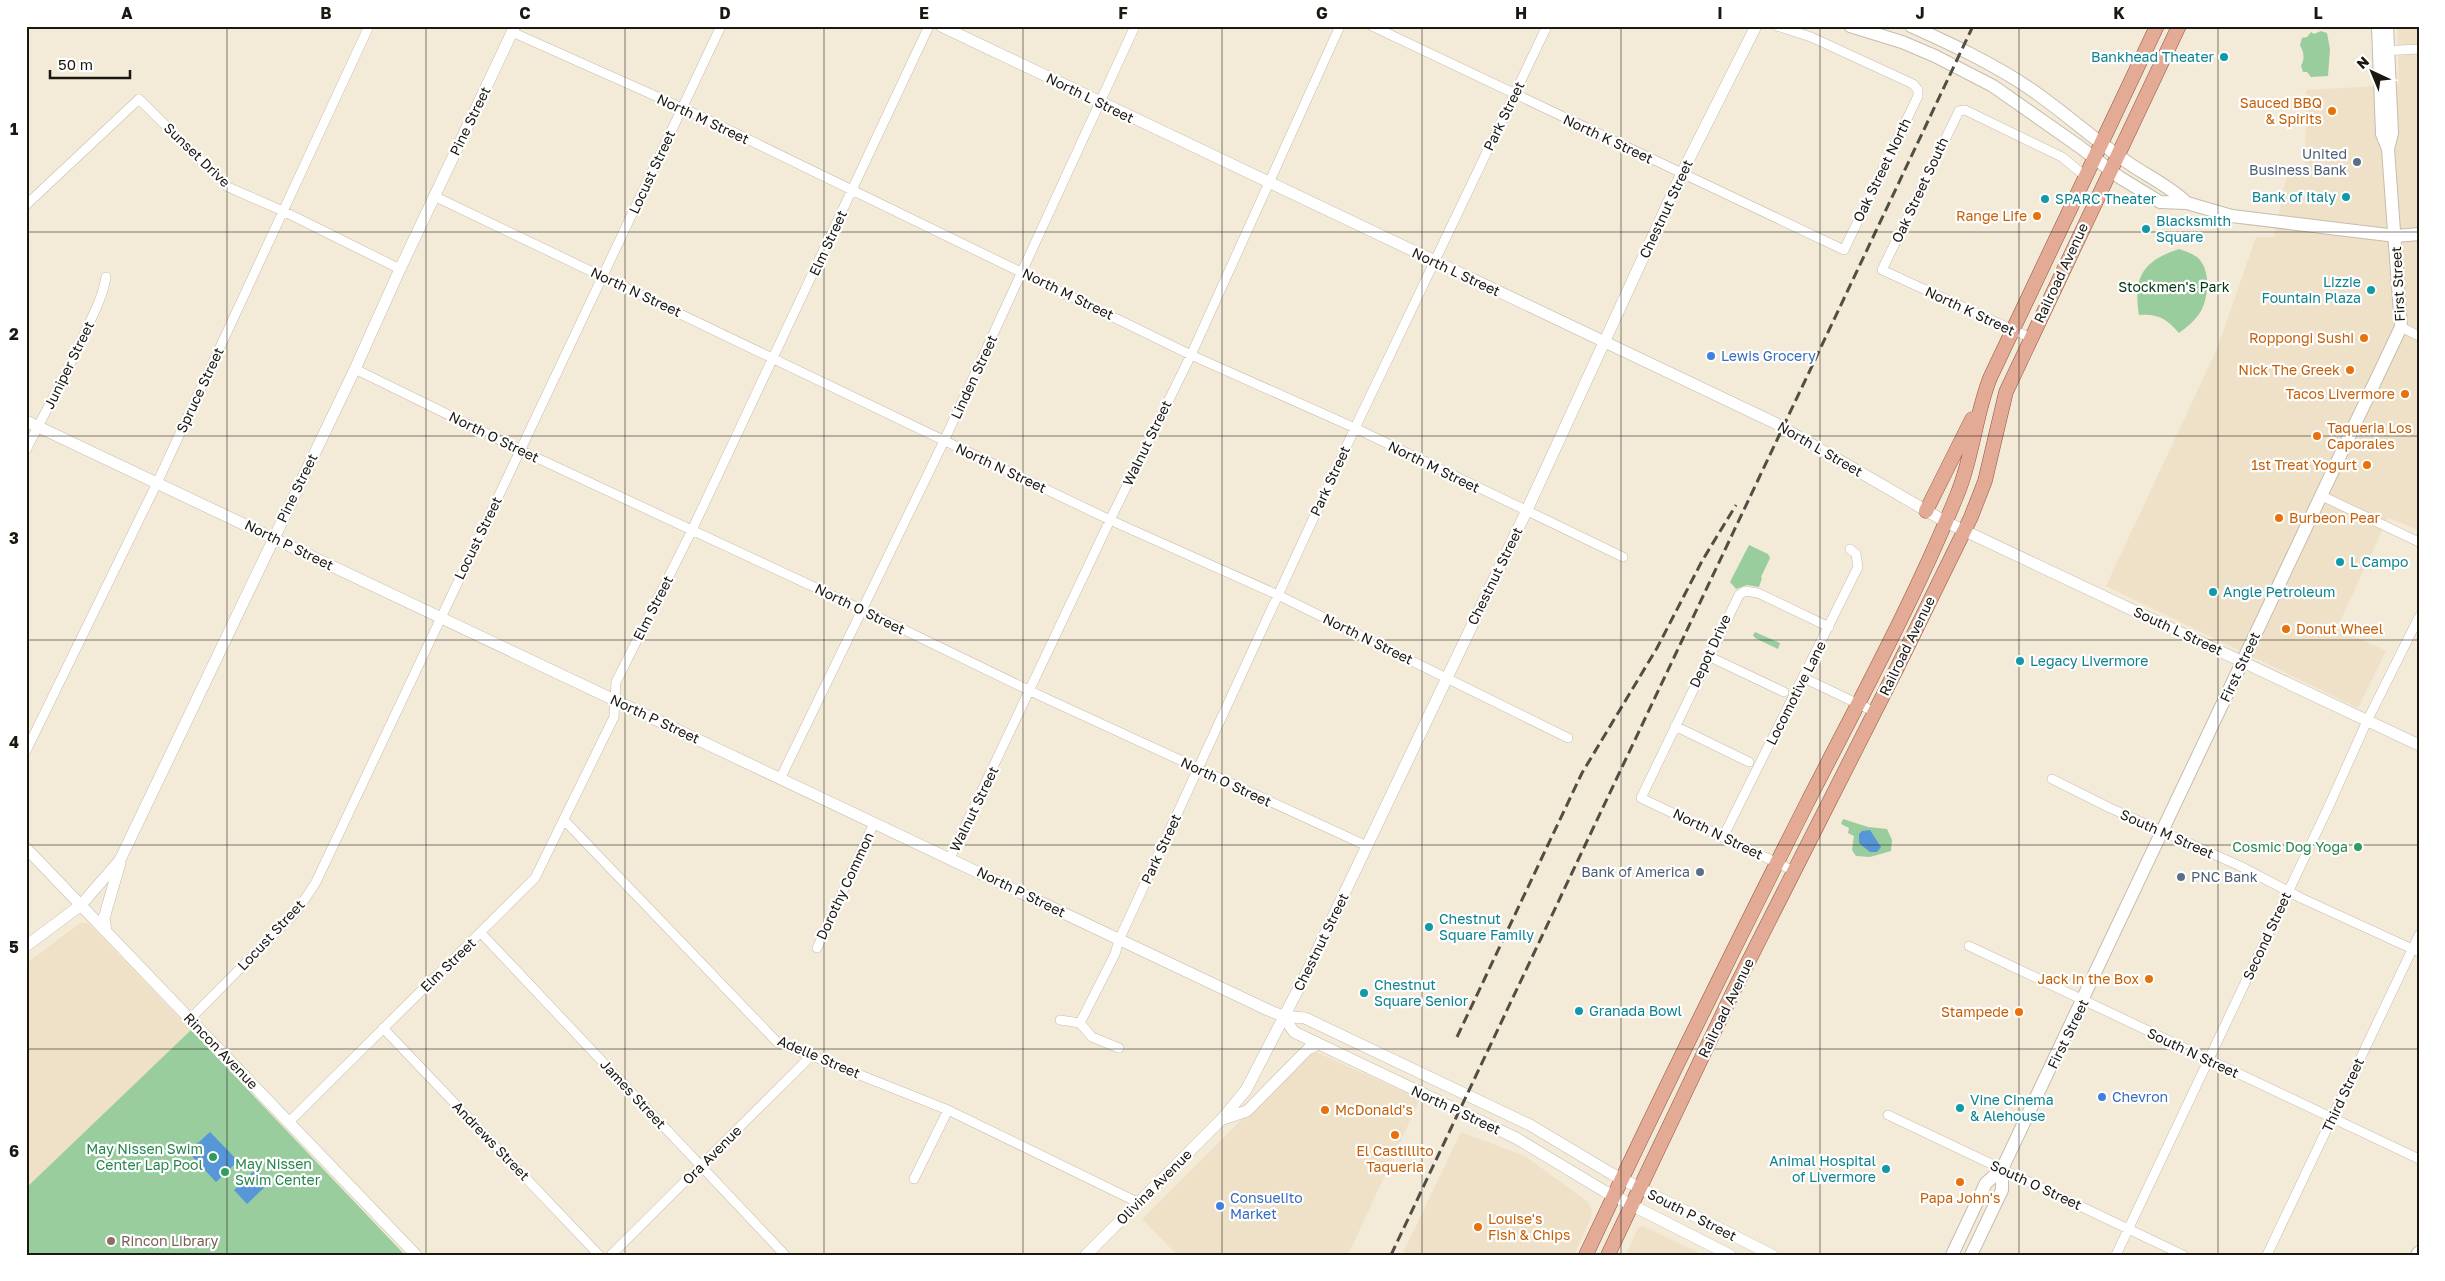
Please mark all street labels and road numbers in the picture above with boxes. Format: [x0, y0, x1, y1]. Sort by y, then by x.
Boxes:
street label: North L Street [1044, 69, 1137, 126]
street label: Park Street [1479, 78, 1528, 153]
street label: Pine Street [446, 84, 494, 158]
street label: North M Street [655, 90, 752, 147]
street label: North K Street [1561, 110, 1656, 167]
street label: Oak Street North [1849, 115, 1914, 225]
street label: Sunset Drive [161, 119, 234, 190]
street label: Locust Street [625, 127, 678, 216]
street label: Oak Street South [1888, 134, 1951, 245]
street label: Chestnut Street [1635, 157, 1696, 261]
street label: Elm Street [805, 207, 850, 278]
street label: Railroad Avenue [2030, 220, 2091, 326]
street label: North L Street [1409, 244, 1503, 299]
street label: First Street [2387, 246, 2408, 322]
street label: North N Street [588, 263, 684, 320]
street label: North M Street [1020, 264, 1117, 323]
street label: North K Street [1923, 282, 2018, 339]
street label: Juniper Street [40, 318, 97, 412]
street label: Linden Street [947, 332, 1000, 421]
street label: Spruce Street [172, 344, 227, 435]
street label: Walnut Street [1119, 397, 1175, 488]
street label: North O Street [447, 407, 542, 466]
street label: North L Street [1775, 417, 1866, 480]
street label: North M Street [1386, 437, 1483, 496]
street label: North N Street [953, 439, 1049, 496]
street label: Park Street [1306, 443, 1353, 518]
street label: Pine Street [273, 451, 321, 525]
street label: Locust Street [450, 493, 505, 582]
street label: North P Street [242, 516, 336, 573]
street label: Chestnut Street [1463, 524, 1526, 628]
street label: Elm Street [629, 573, 676, 643]
street label: North O Street [813, 579, 908, 638]
street label: Railroad Avenue [1875, 593, 1938, 698]
street label: South L Street [2131, 602, 2226, 659]
street label: North N Street [1320, 609, 1416, 668]
street label: Depot Drive [1685, 612, 1734, 690]
street label: First Street [2216, 629, 2263, 705]
street label: Locomotive Lane [1762, 638, 1829, 748]
street label: North P Street [608, 690, 703, 747]
street label: North O Street [1178, 753, 1274, 810]
street label: Walnut Street [946, 763, 1002, 854]
street label: North N Street [1670, 804, 1766, 863]
street label: South M Street [2118, 805, 2217, 862]
street label: Park Street [1137, 811, 1184, 886]
street label: Dorothy Common [812, 829, 877, 942]
street label: North P Street [974, 863, 1068, 920]
street label: Second Street [2239, 889, 2294, 983]
street label: Chestnut Street [1289, 890, 1352, 994]
street label: Locust Street [234, 896, 308, 973]
street label: Elm Street [416, 934, 479, 995]
street label: Railroad Avenue [1694, 955, 1757, 1060]
street label: First Street [2043, 996, 2092, 1071]
street label: Rincon Avenue [181, 1009, 262, 1092]
street label: South N Street [2145, 1024, 2242, 1081]
street label: Adelle Street [775, 1032, 863, 1082]
street label: James Street [597, 1055, 670, 1132]
street label: Third Street [2318, 1055, 2367, 1135]
street label: North P Street [1409, 1081, 1504, 1138]
street label: Andrews Street [449, 1097, 533, 1184]
street label: Ora Avenue [679, 1122, 745, 1188]
street label: Olivina Avenue [1112, 1145, 1195, 1228]
street label: South O Street [1988, 1156, 2085, 1213]
street label: South P Street [1645, 1185, 1740, 1244]

